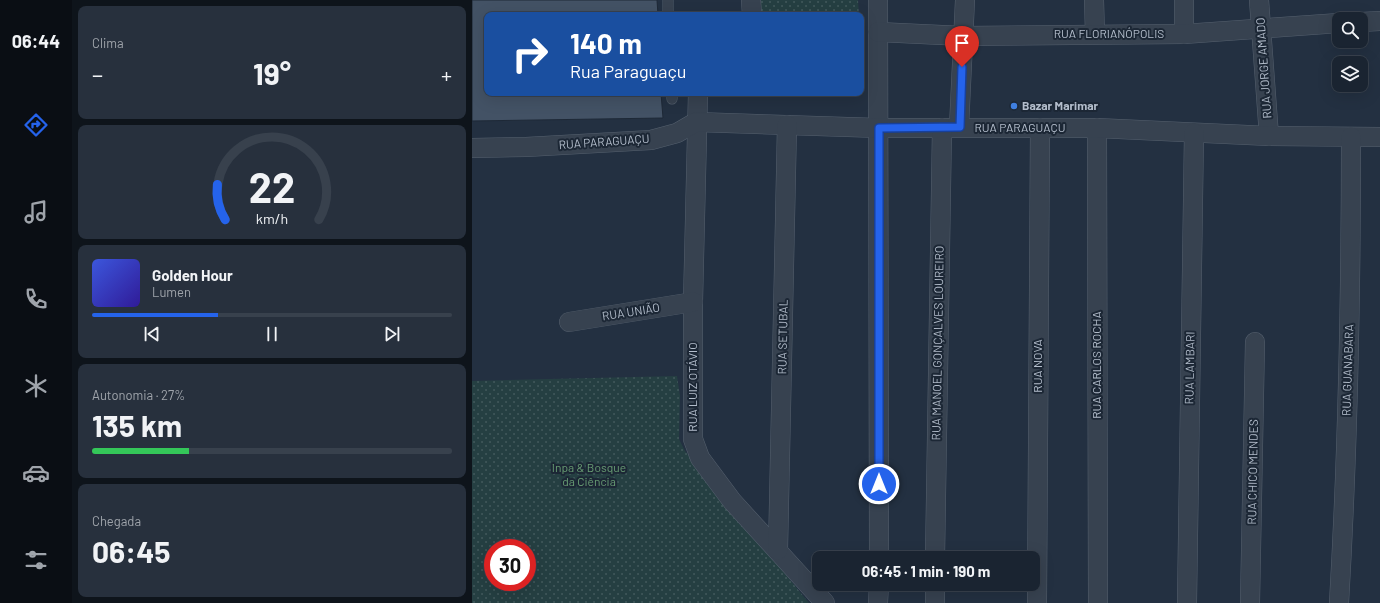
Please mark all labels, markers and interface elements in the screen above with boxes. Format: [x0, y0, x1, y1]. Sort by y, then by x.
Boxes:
map controls [1332, 12, 1368, 92]
button: search [1332, 12, 1368, 48]
street label: RUA JORGE AMADO [1252, 17, 1274, 119]
text: 140 m [570, 26, 642, 60]
pin [945, 26, 979, 67]
street label: RUA FLORIANÓPOLIS [1054, 26, 1164, 40]
icon: right [504, 28, 556, 80]
text: 06:44 [12, 30, 60, 52]
icon: arrive [951, 32, 973, 54]
text: Clima [92, 35, 124, 51]
text: 19° [253, 55, 291, 91]
button: layers [1332, 56, 1368, 92]
text: Rua Paraguaçu [570, 60, 686, 82]
text: − [92, 61, 103, 87]
text: + [441, 61, 452, 87]
place label: Bazar Marimar [1022, 98, 1099, 112]
marker: Bazar Marimar [1009, 101, 1019, 111]
icon: directions [22, 111, 50, 139]
street label: RUA PARAGUAÇU [975, 120, 1066, 134]
street label: RUA PARAGUAÇU [558, 131, 650, 151]
text: 22 [249, 161, 295, 211]
icon: music [22, 198, 50, 226]
text: km/h [256, 210, 288, 227]
street label: RUA MANOEL GONÇALVES LOUREIRO [928, 246, 946, 440]
text: Golden Hour [152, 266, 233, 284]
text: Lumen [152, 284, 191, 300]
icon: phone [22, 285, 50, 313]
street label: RUA SETUBAL [774, 299, 790, 375]
street label: RUA UNIÃO [601, 300, 661, 322]
street label: RUA CARLOS ROCHA [1089, 311, 1103, 419]
icon: previous [141, 323, 163, 345]
icon: pause [261, 323, 283, 345]
icon: next [381, 323, 403, 345]
street label: RUA GUANABARA [1338, 324, 1356, 416]
street label: RUA LAMBARI [1181, 331, 1197, 405]
street label: RUA NOVA [1030, 339, 1044, 393]
street label: RUA LUIZ OTÁVIO [685, 342, 699, 432]
icon: climate [22, 372, 50, 400]
text: Autonomia · 27% [92, 387, 185, 403]
text: 135 km [92, 407, 182, 443]
street label: RUA CHICO MENDES [1244, 419, 1260, 525]
icon: car [22, 459, 50, 487]
park label: Inpa & Bosque da Ciência [552, 460, 626, 488]
position arrow [858, 463, 900, 505]
text: Chegada [92, 513, 141, 529]
text: 06:45 [92, 533, 170, 569]
speed limit sign: 30 [484, 539, 536, 591]
icon: filters [22, 546, 50, 574]
text: 06:45 · 1 min · 190 m [862, 562, 990, 580]

